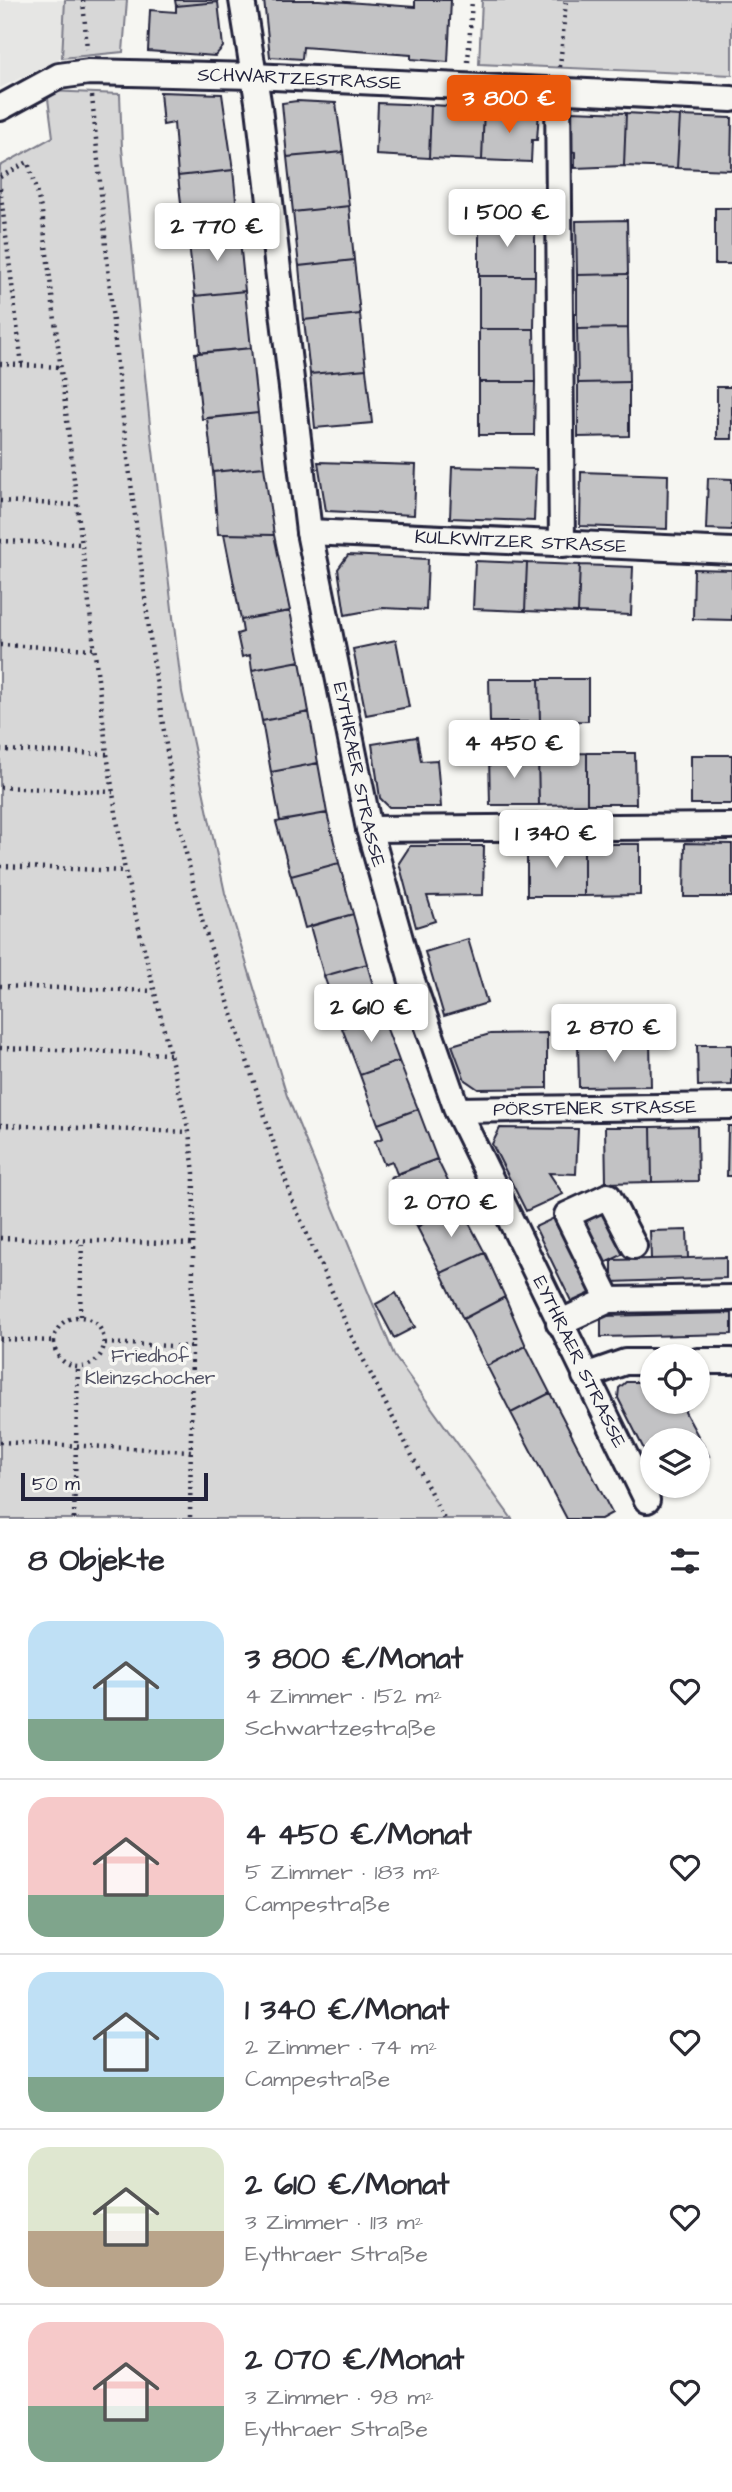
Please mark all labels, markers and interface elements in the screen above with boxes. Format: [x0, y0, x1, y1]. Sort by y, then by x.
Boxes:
street label: SCHWARTZESTRASSE [197, 61, 402, 97]
pin: 3 800 € [444, 76, 574, 135]
text: 3 800 € [463, 82, 555, 114]
pin: 1 500 € [442, 190, 572, 249]
text: 1 500 € [465, 196, 549, 228]
pin: 2 770 € [152, 204, 282, 263]
text: 2 770 € [171, 210, 263, 242]
street label: KULKWITZER STRASSE [414, 523, 627, 560]
street label: EYTHRAER STRASSE [326, 680, 393, 870]
pin: 4 450 € [449, 720, 579, 780]
text: 4 450 € [465, 727, 563, 759]
pin: 1 340 € [491, 810, 621, 870]
text: 1 340 € [515, 817, 597, 849]
pin: 2 610 € [306, 984, 436, 1044]
text: 2 610 € [330, 991, 412, 1023]
pin: 2 870 € [549, 1004, 679, 1064]
text: 2 870 € [567, 1011, 661, 1043]
street label: PÖRSTENER STRASSE [493, 1093, 697, 1123]
pin: 2 070 € [386, 1180, 516, 1239]
text: 2 070 € [404, 1186, 498, 1218]
street label: EYTHRAER STRASSE [526, 1271, 633, 1452]
park label: Friedhof Kleinzschocher [85, 1343, 216, 1392]
map controls [640, 1344, 710, 1498]
button: locate [640, 1344, 710, 1414]
button: layers [640, 1428, 710, 1498]
scale bar [21, 1470, 208, 1502]
text: 50 m [32, 1471, 80, 1498]
text: 8 Objekte [28, 1540, 165, 1582]
icon: filters [666, 1542, 704, 1580]
text: 3 800 €/Monat [245, 1638, 463, 1680]
icon: home [84, 1649, 168, 1733]
icon: heart [666, 1672, 704, 1710]
text: 4 Zimmer · 152 m² [245, 1680, 442, 1712]
text: Schwartzestraße [245, 1712, 436, 1744]
text: 4 450 €/Monat [245, 1814, 472, 1856]
icon: home [84, 1825, 168, 1909]
icon: heart [666, 1848, 704, 1886]
text: 5 Zimmer · 183 m² [245, 1856, 440, 1888]
text: Campestraße [245, 1888, 390, 1920]
text: 1 340 €/Monat [245, 1989, 449, 2031]
icon: home [84, 2000, 168, 2084]
icon: heart [666, 2023, 704, 2061]
text: 2 Zimmer · 74 m² [245, 2031, 437, 2063]
text: Campestraße [245, 2063, 390, 2095]
text: 2 610 €/Monat [245, 2164, 449, 2206]
icon: home [84, 2175, 168, 2259]
icon: heart [666, 2198, 704, 2236]
text: 3 Zimmer · 113 m² [245, 2206, 423, 2238]
text: Eythraer Straße [245, 2238, 428, 2270]
text: 2 070 €/Monat [245, 2339, 464, 2381]
icon: home [84, 2350, 168, 2434]
icon: heart [666, 2373, 704, 2411]
text: 3 Zimmer · 98 m² [245, 2381, 434, 2413]
text: Eythraer Straße [245, 2413, 428, 2445]

